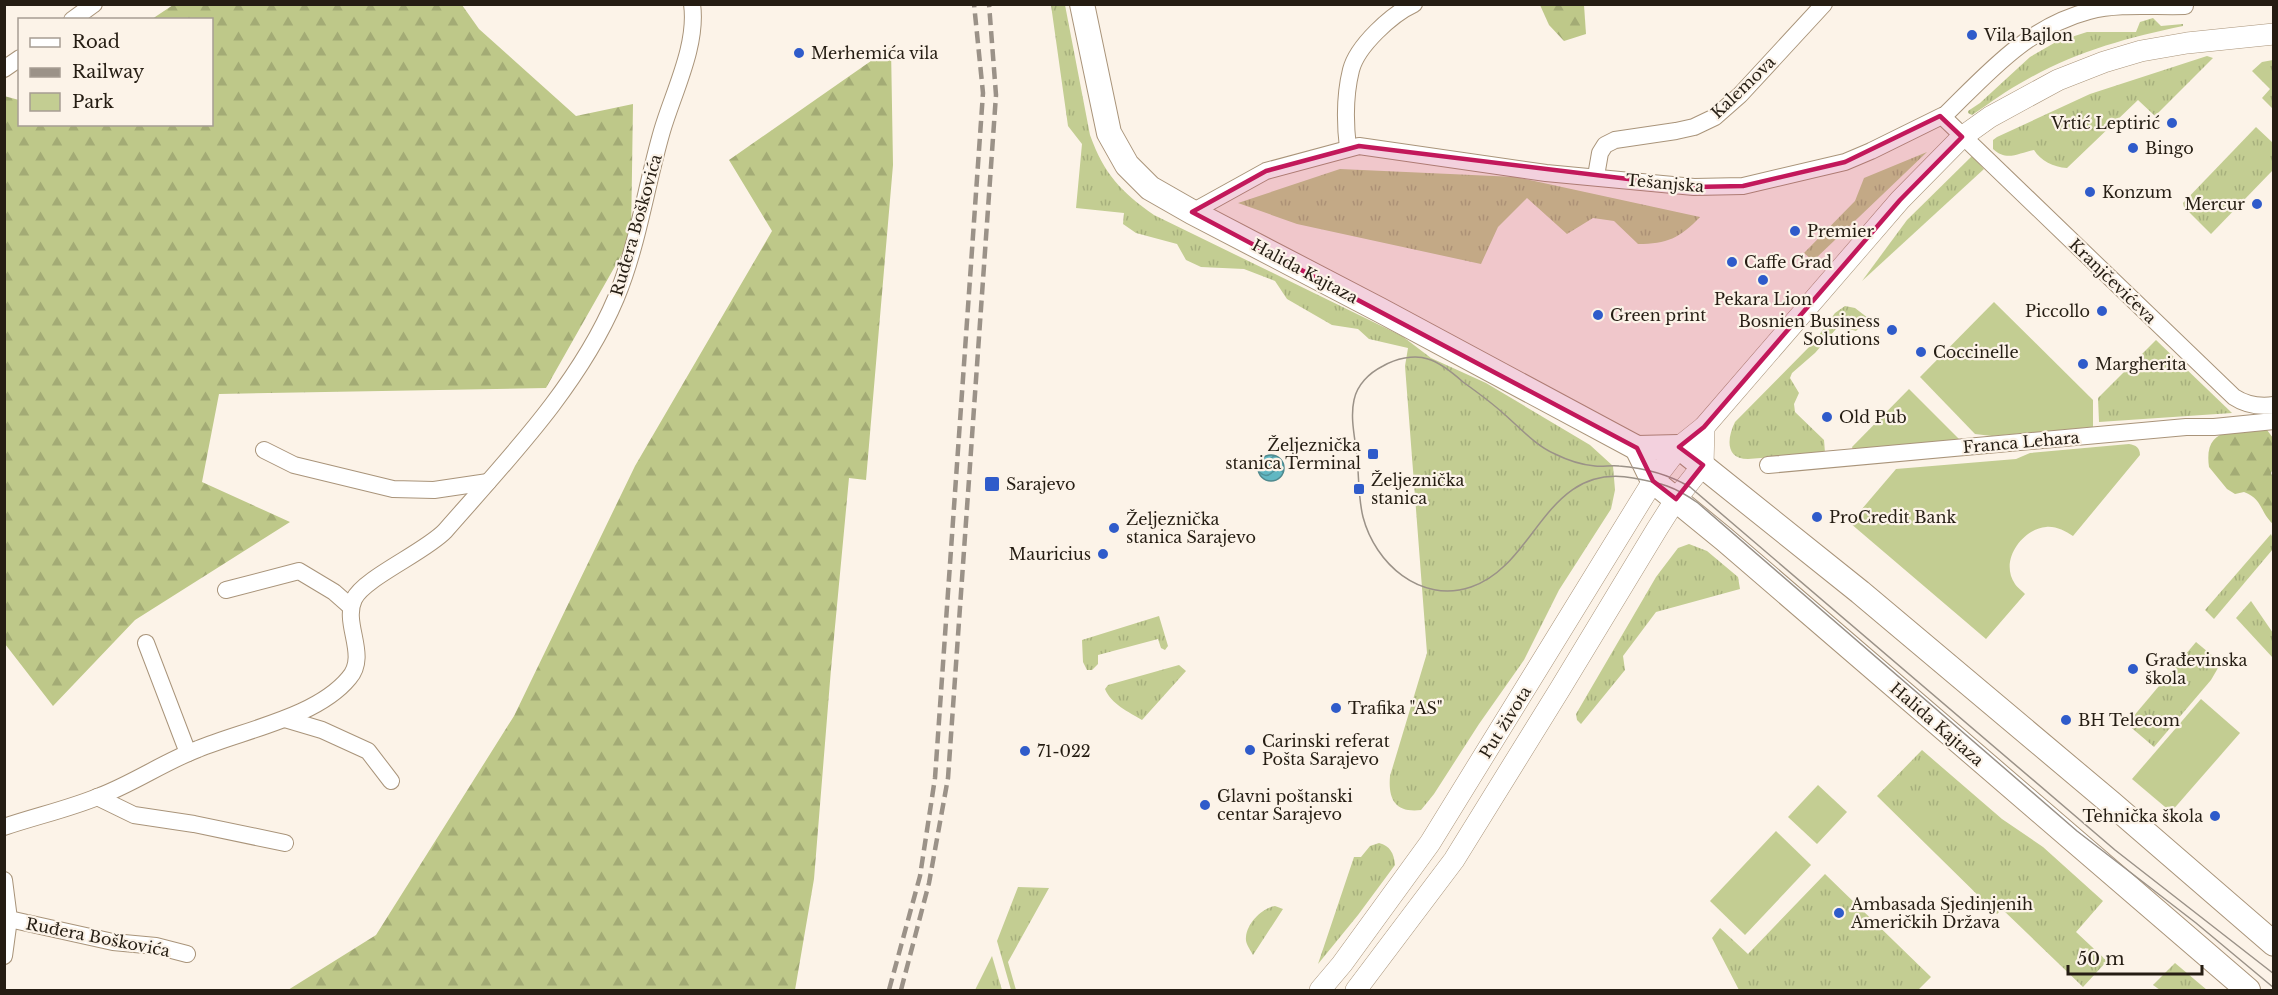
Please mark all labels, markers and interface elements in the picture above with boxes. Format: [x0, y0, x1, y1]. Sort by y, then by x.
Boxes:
legend [18, 18, 213, 126]
place label: Vila Bajlon [1983, 25, 2073, 45]
marker: Vila Bajlon [1965, 28, 1979, 42]
text: Road [72, 31, 120, 53]
place label: Merhemića vila [811, 43, 938, 63]
marker: Merhemića vila [792, 46, 806, 60]
street label: Kalemova [1707, 51, 1779, 122]
text: Railway [72, 61, 145, 83]
text: Park [72, 91, 114, 113]
place label: Vrtić Leptirić [2050, 113, 2160, 133]
marker: Vrtić Leptirić [2165, 116, 2179, 130]
place label: Bingo [2145, 138, 2194, 158]
marker: Bingo [2126, 141, 2140, 155]
street label: Ruđera Boškovića [606, 152, 666, 298]
street label: Tešanjska [1625, 170, 1705, 196]
place label: Konzum [2102, 182, 2172, 202]
marker: Konzum [2083, 185, 2097, 199]
place label: Mercur [2184, 194, 2245, 214]
marker: Mercur [2250, 197, 2264, 211]
place label: Premier [1807, 221, 1874, 241]
marker: Premier [1788, 224, 1802, 238]
street label: Kranjčevićeva [2065, 234, 2161, 328]
street label: Halida Kajtaza [1249, 235, 1362, 307]
place label: Caffe Grad [1744, 252, 1832, 272]
marker: Caffe Grad [1725, 255, 1739, 269]
marker: Pekara Lion [1756, 273, 1770, 287]
place label: Pekara Lion [1714, 289, 1812, 309]
place label: Piccollo [2025, 301, 2090, 321]
marker: Piccollo [2095, 304, 2109, 318]
place label: Green print [1610, 305, 1706, 325]
marker: Green print [1591, 308, 1605, 322]
place label: Bosnien Business Solutions [1738, 311, 1880, 349]
marker: Bosnien Business Solutions [1885, 323, 1899, 337]
place label: Coccinelle [1933, 342, 2019, 362]
marker: Coccinelle [1914, 345, 1928, 359]
place label: Margherita [2095, 354, 2187, 374]
marker: Margherita [2076, 357, 2090, 371]
place label: Old Pub [1839, 407, 1907, 427]
marker: Old Pub [1820, 410, 1834, 424]
street label: Franca Lehara [1962, 427, 2080, 457]
place label: Željeznička stanica Terminal [1225, 435, 1361, 473]
marker: Željeznička stanica Terminal [1366, 447, 1380, 461]
place label: Željeznička stanica [1371, 470, 1465, 508]
place label: Sarajevo [1006, 474, 1075, 494]
marker: Sarajevo [983, 475, 1001, 493]
marker: Željeznička stanica [1352, 482, 1366, 496]
place label: ProCredit Bank [1829, 507, 1956, 527]
place label: Željeznička stanica Sarajevo [1126, 509, 1256, 547]
marker: ProCredit Bank [1810, 510, 1824, 524]
marker: Željeznička stanica Sarajevo [1107, 521, 1121, 535]
place label: Mauricius [1009, 544, 1091, 564]
marker: Mauricius [1096, 547, 1110, 561]
place label: Građevinska škola [2145, 650, 2248, 688]
marker: Građevinska škola [2126, 662, 2140, 676]
street label: Halida Kajtaza [1886, 678, 1988, 770]
street label: Put života [1475, 682, 1535, 762]
place label: Trafika "AS" [1348, 698, 1443, 718]
marker: Trafika "AS" [1329, 701, 1343, 715]
place label: BH Telecom [2078, 710, 2180, 730]
marker: BH Telecom [2059, 713, 2073, 727]
place label: Carinski referat Pošta Sarajevo [1262, 731, 1390, 769]
place label: 71-022 [1037, 741, 1091, 761]
marker: Carinski referat Pošta Sarajevo [1243, 743, 1257, 757]
marker: 71-022 [1018, 744, 1032, 758]
place label: Glavni poštanski centar Sarajevo [1217, 786, 1353, 824]
marker: Glavni poštanski centar Sarajevo [1198, 798, 1212, 812]
place label: Tehnička škola [2082, 806, 2203, 826]
marker: Tehnička škola [2208, 809, 2222, 823]
place label: Ambasada Sjedinjenih Američkih Država [1850, 894, 2033, 932]
marker: Ambasada Sjedinjenih Američkih Država [1832, 906, 1846, 920]
street label: Ruđera Boškovića [24, 913, 172, 961]
scale bar [2068, 938, 2202, 976]
text: 50 m [2077, 948, 2125, 970]

